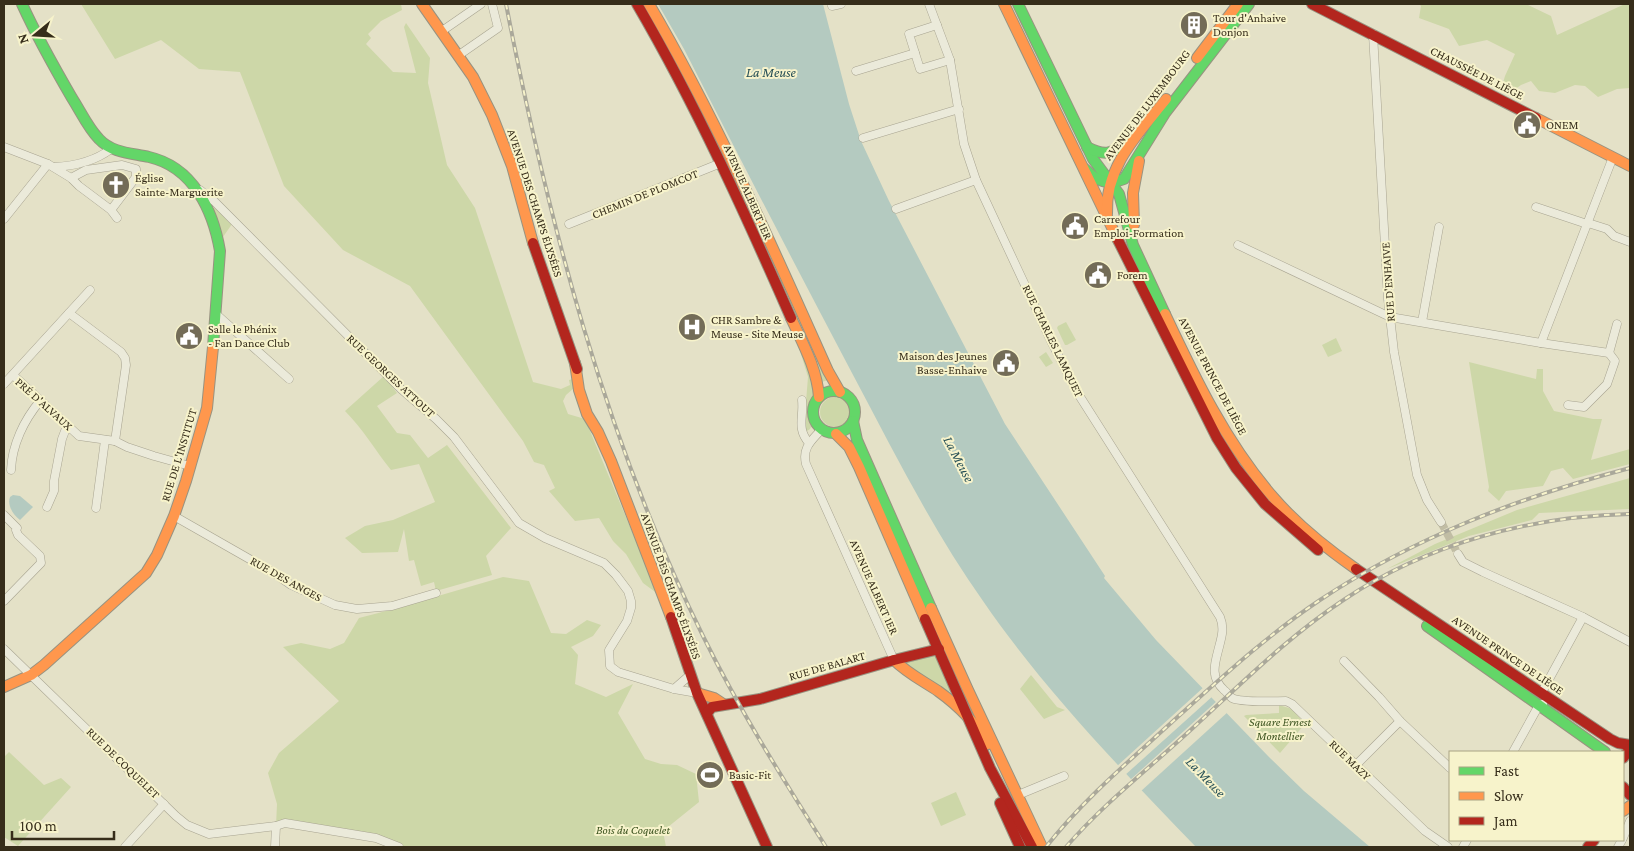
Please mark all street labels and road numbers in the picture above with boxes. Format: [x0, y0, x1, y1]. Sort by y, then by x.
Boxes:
street label: CHAUSSÉE DE LIÈGE [1428, 43, 1526, 103]
street label: AVENUE DE LUXEMBOURG [1101, 47, 1193, 163]
street label: AVENUE DES CHAMPS ÉLYSÉES [504, 127, 566, 279]
street label: AVENUE ALBERT 1ER [721, 142, 775, 242]
street label: CHEMIN DE PLOMCOT [590, 166, 701, 222]
street label: RUE D'ENHAIVE [1378, 241, 1398, 322]
street label: RUE CHARLES LAMQUET [1020, 282, 1087, 400]
street label: AVENUE PRINCE DE LIÈGE [1176, 315, 1250, 438]
street label: RUE GEORGES ATTOUT [344, 332, 438, 421]
street label: PRÉ D'ALVAUX [13, 375, 76, 433]
street label: RUE DE L'INSTITUT [158, 406, 200, 503]
street label: AVENUE DES CHAMPS ÉLYSÉES [638, 511, 704, 661]
street label: AVENUE ALBERT 1ER [847, 537, 901, 637]
street label: RUE DES ANGES [248, 554, 325, 605]
street label: AVENUE PRINCE DE LIÈGE [1450, 612, 1567, 698]
street label: RUE DE BALART [787, 648, 867, 684]
street label: RUE DE COQUELET [84, 725, 163, 802]
street label: RUE MAZY [1326, 737, 1374, 784]

